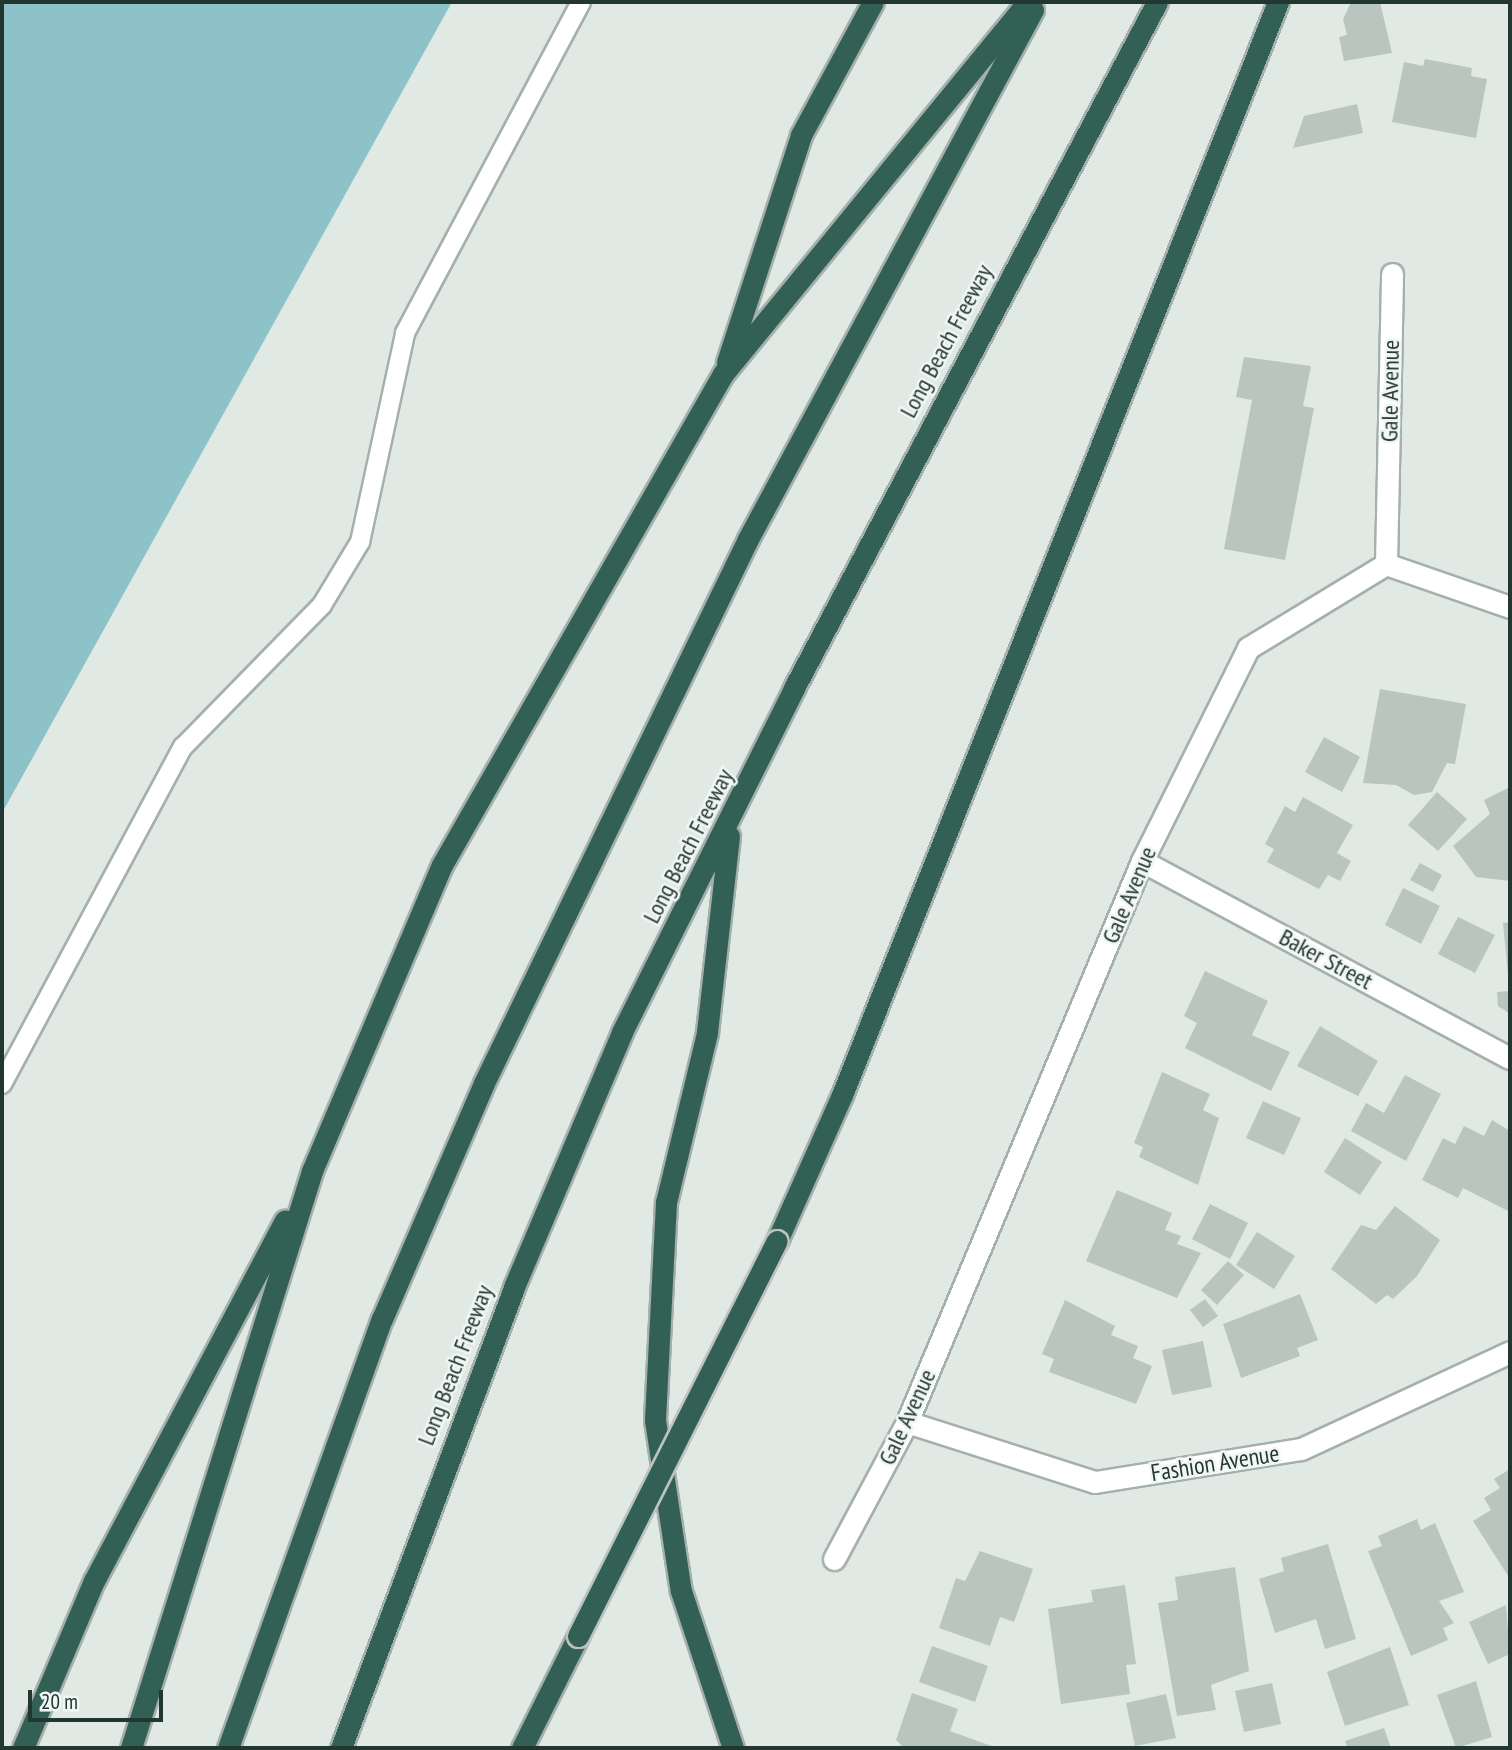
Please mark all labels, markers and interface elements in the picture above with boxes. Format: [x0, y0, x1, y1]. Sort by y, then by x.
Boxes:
street label: Long Beach Freeway [894, 260, 998, 422]
street label: Gale Avenue [1375, 339, 1405, 443]
street label: Long Beach Freeway [637, 764, 739, 928]
street label: Gale Avenue [1096, 842, 1162, 948]
street label: Baker Street [1275, 923, 1377, 995]
street label: Long Beach Freeway [411, 1281, 499, 1449]
street label: Gale Avenue [872, 1364, 942, 1470]
street label: Fashion Avenue [1149, 1439, 1281, 1487]
scale bar [32, 1676, 166, 1720]
text: 20 m [41, 1688, 78, 1715]

